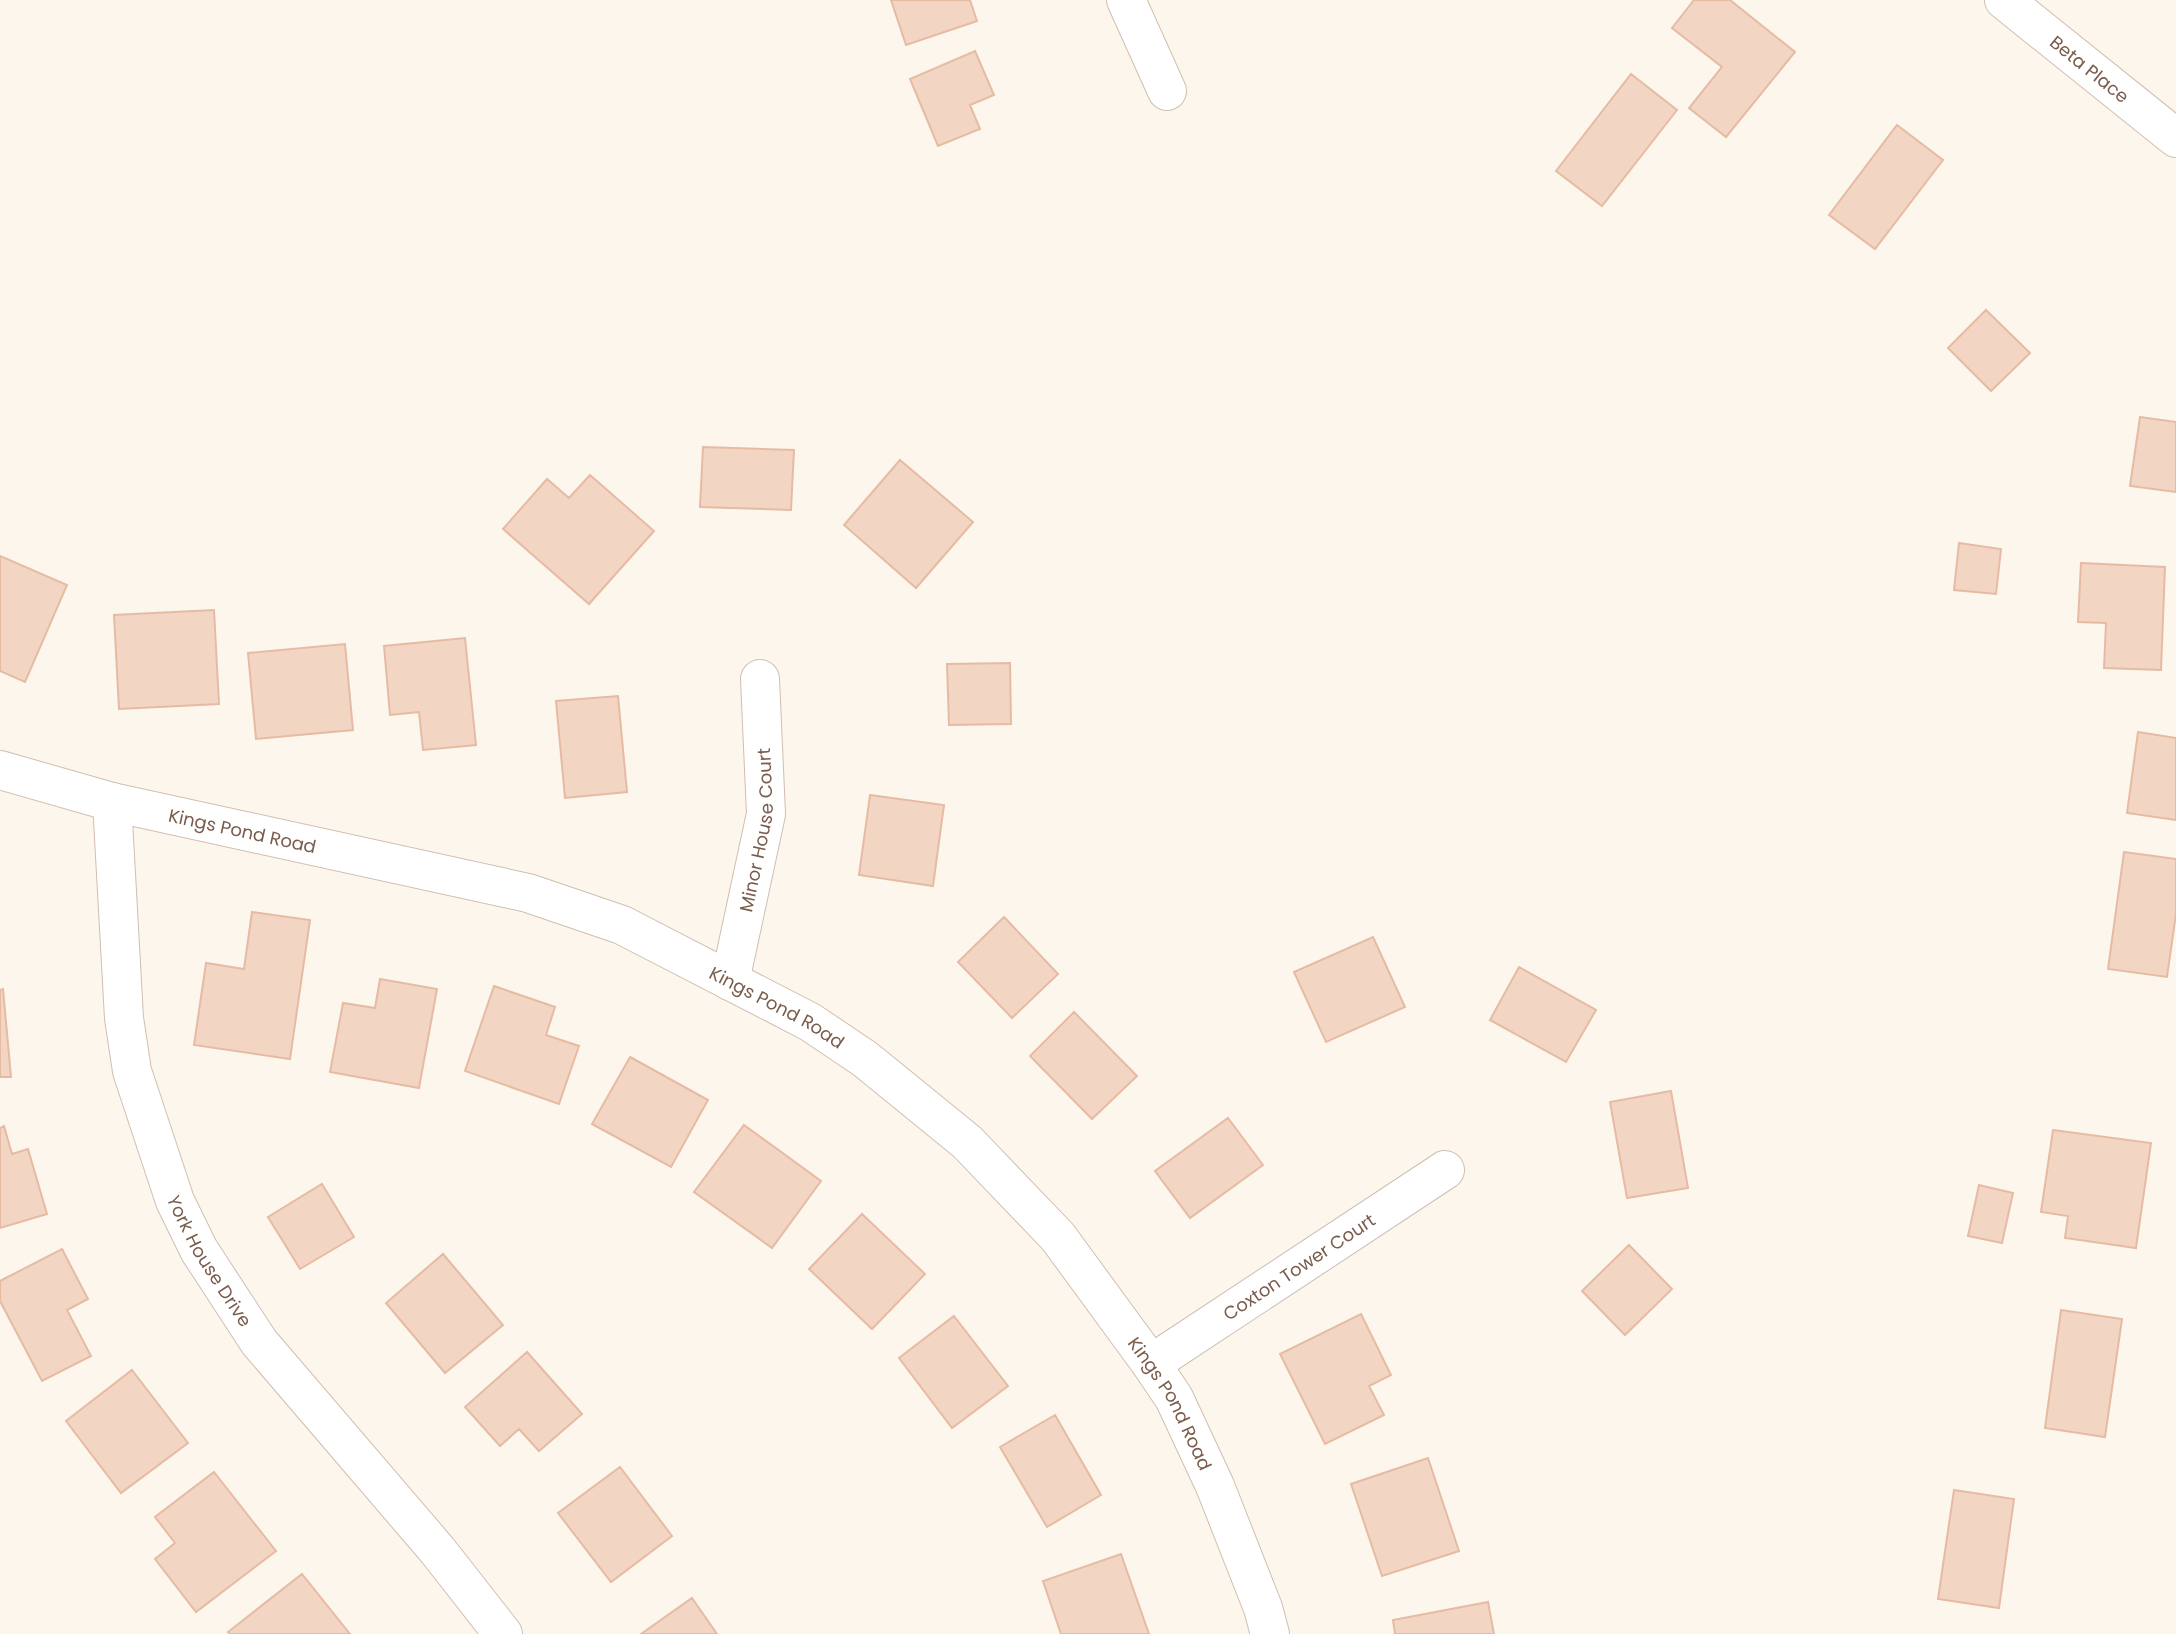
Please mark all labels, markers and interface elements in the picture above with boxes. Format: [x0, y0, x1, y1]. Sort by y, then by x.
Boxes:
street label: Beta Place [2045, 29, 2135, 108]
street label: Minor House Court [733, 747, 778, 914]
street label: Kings Pond Road [166, 802, 319, 859]
street label: Kings Pond Road [705, 960, 849, 1054]
street label: York House Drive [161, 1192, 258, 1331]
street label: Coxton Tower Court [1218, 1207, 1380, 1326]
street label: Kings Pond Road [1123, 1331, 1218, 1474]

